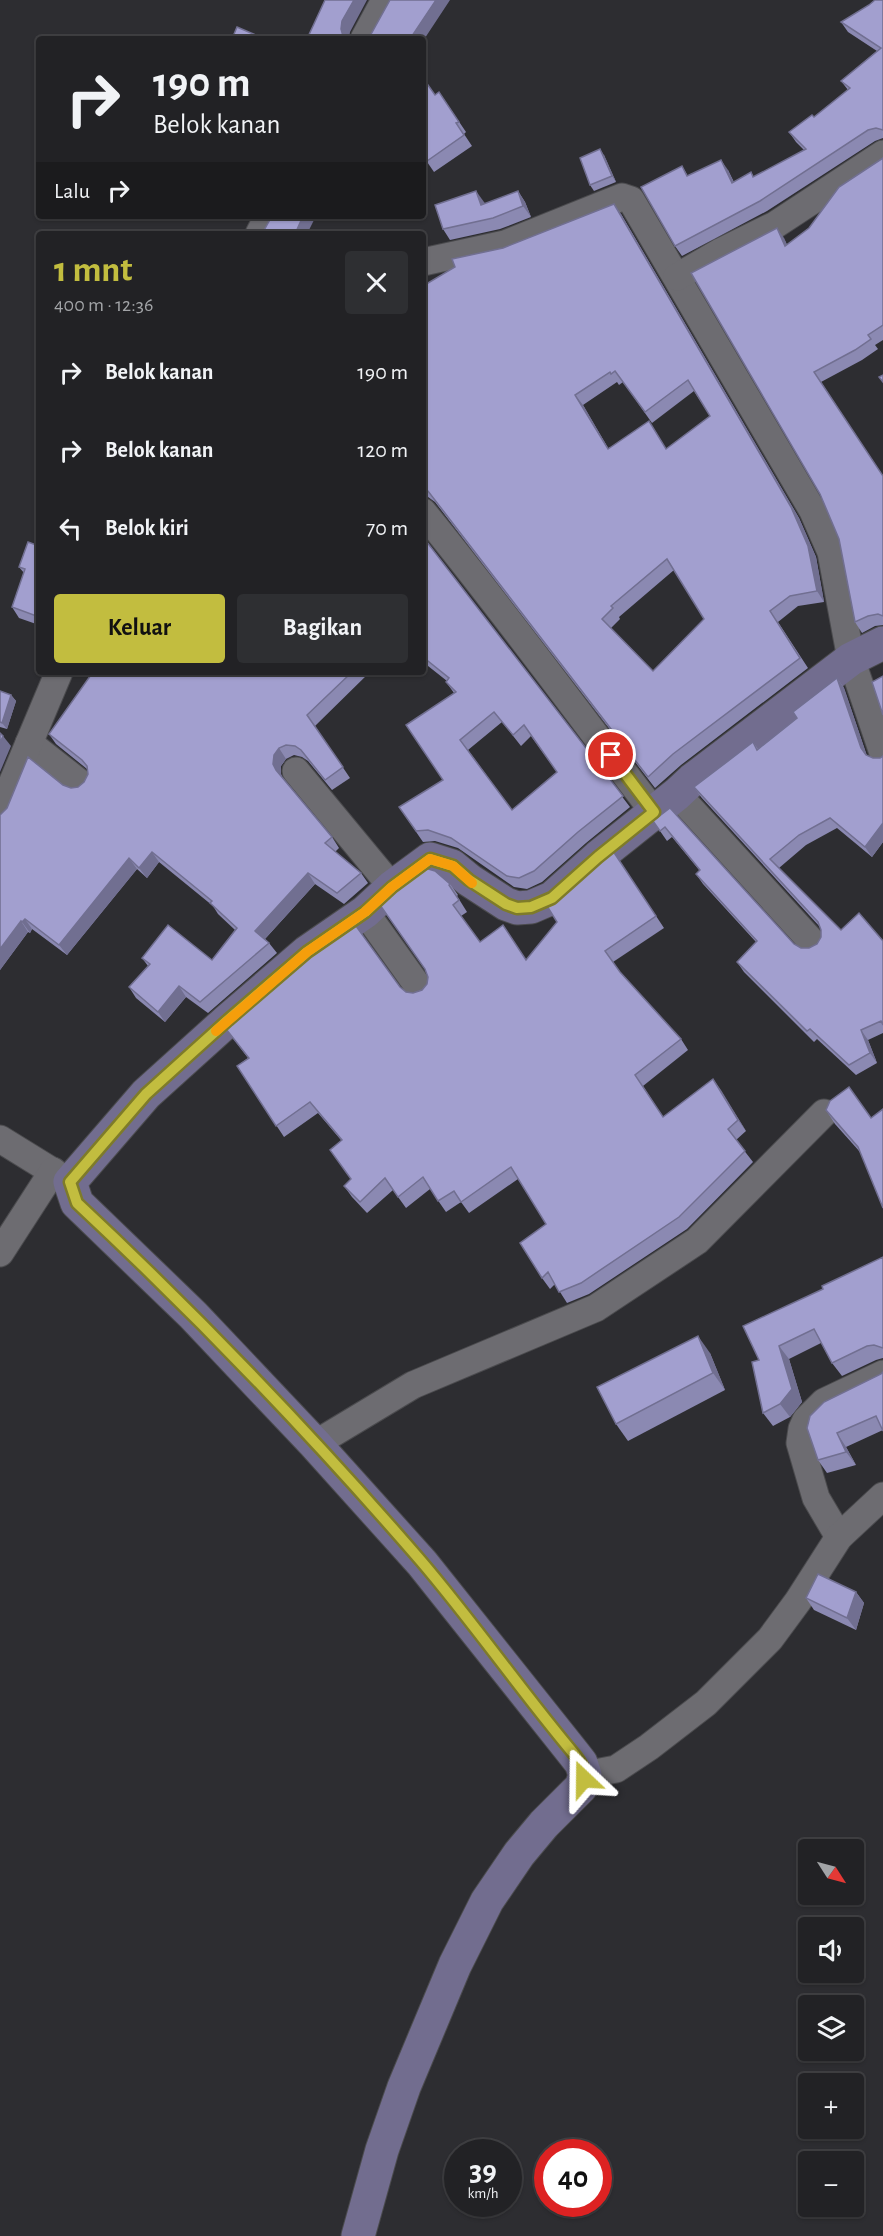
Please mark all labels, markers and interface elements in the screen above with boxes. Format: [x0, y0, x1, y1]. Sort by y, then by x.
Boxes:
icon: right [54, 60, 132, 138]
text: 190 m [153, 62, 251, 104]
text: Belok kanan [153, 111, 280, 138]
icon: right [102, 174, 135, 207]
text: Lalu [54, 180, 90, 202]
button: close [345, 251, 408, 314]
text: 1 mnt [54, 252, 132, 288]
text: 400 m · 12:36 [54, 295, 153, 315]
icon: right [54, 356, 87, 389]
text: Belok kanan [105, 361, 213, 383]
text: 190 m [357, 361, 408, 383]
icon: right [54, 434, 87, 467]
text: Belok kanan [105, 439, 213, 461]
text: 120 m [358, 439, 408, 461]
icon: left [54, 512, 87, 545]
text: Belok kiri [105, 517, 189, 539]
text: 70 m [366, 517, 408, 539]
button: Keluar [54, 594, 225, 663]
button: Bagikan [237, 594, 408, 663]
pin [585, 729, 636, 780]
icon: arrive [594, 738, 627, 771]
position arrow [552, 1747, 616, 1811]
north arrow [798, 1839, 864, 1905]
map controls [798, 1839, 864, 2217]
button: sound [798, 1917, 864, 1983]
button: layers [798, 1995, 864, 2061]
button: + [798, 2073, 864, 2139]
speed limit sign: 40 [534, 2139, 612, 2217]
button: − [798, 2151, 864, 2217]
text: 39 [469, 2156, 497, 2186]
text: km/h [468, 2186, 498, 2201]

